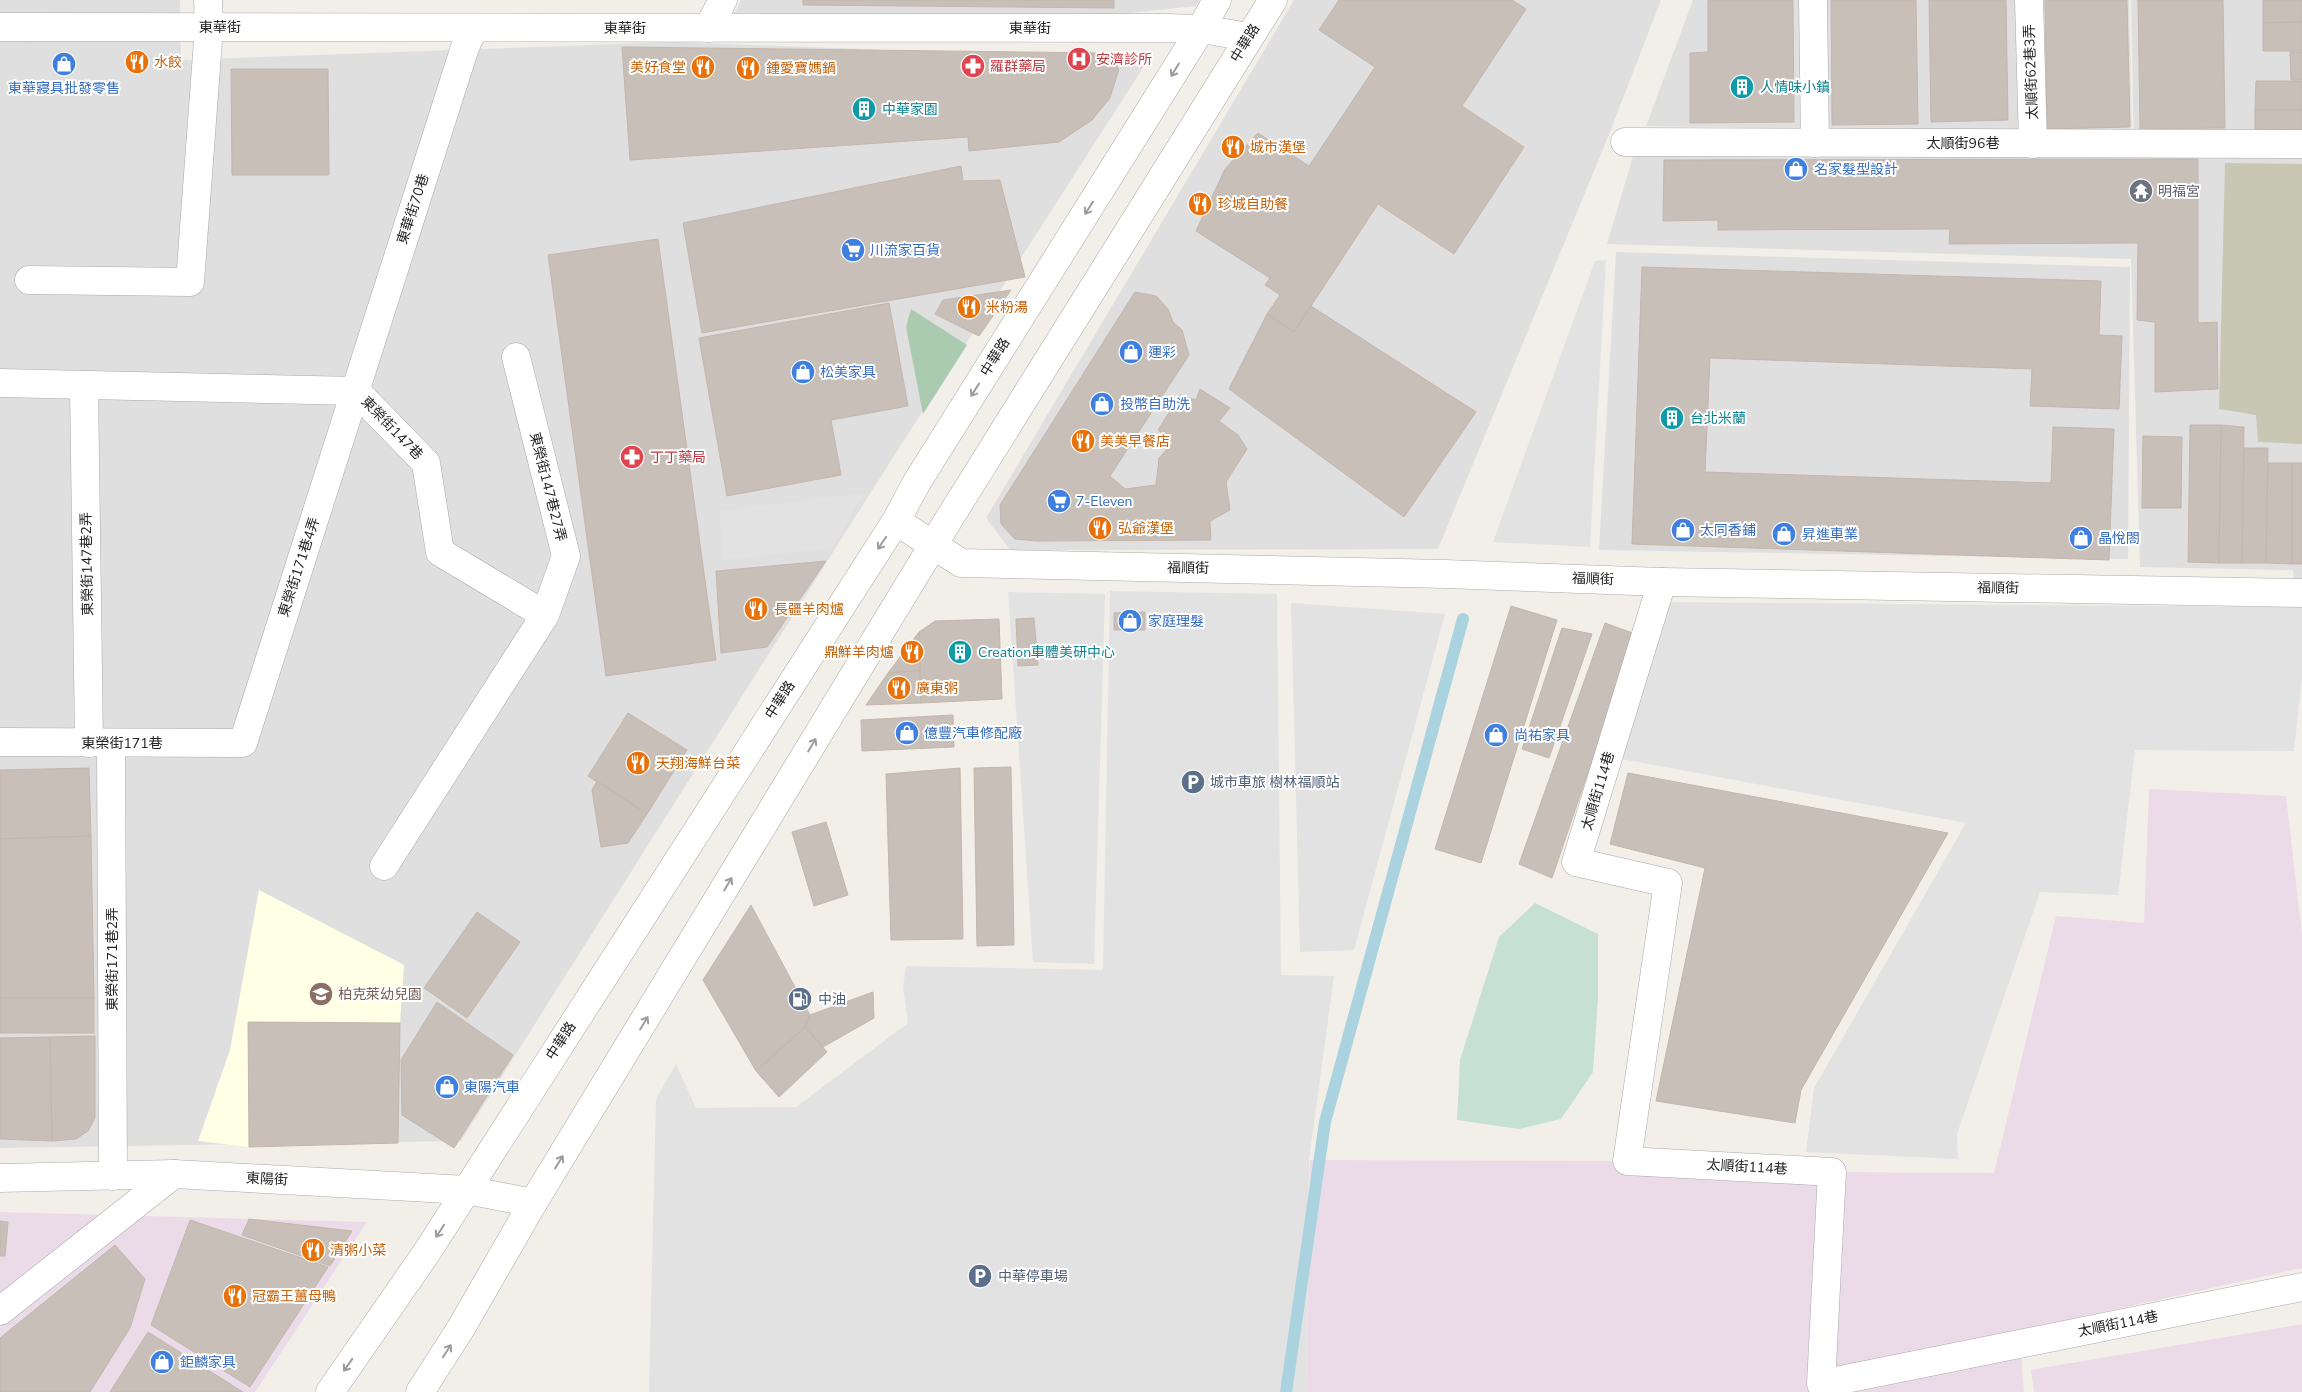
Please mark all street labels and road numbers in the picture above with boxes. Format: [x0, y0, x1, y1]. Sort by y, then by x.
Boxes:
street label: 東華街 [199, 18, 241, 37]
street label: 東華街 [604, 19, 646, 38]
street label: 東華街 [1009, 19, 1051, 38]
street label: 中華路 [1226, 20, 1264, 66]
street label: 太順街62巷3弄 [2020, 24, 2042, 120]
street label: 太順街96巷 [1927, 134, 1999, 153]
street label: 東華街70巷 [393, 171, 433, 247]
street label: 中華路 [976, 334, 1014, 380]
street label: 東榮街147巷 [357, 392, 427, 464]
street label: 東榮街147巷27弄 [525, 430, 571, 544]
street label: 東榮街147巷2弄 [77, 512, 97, 616]
street label: 東榮街171巷4弄 [274, 515, 324, 619]
street label: 福順街 [1167, 558, 1209, 578]
street label: 福順街 [1572, 569, 1614, 589]
street label: 福順街 [1977, 578, 2019, 598]
street label: 中華路 [761, 677, 799, 723]
street label: 東榮街171巷 [81, 734, 163, 753]
street label: 太順街114巷 [1577, 749, 1619, 833]
street label: 東榮街171巷2弄 [103, 907, 122, 1011]
street label: 中華路 [542, 1018, 580, 1064]
street label: 太順街114巷 [1706, 1155, 1788, 1179]
street label: 東陽街 [246, 1168, 288, 1190]
street label: 太順街114巷 [2076, 1307, 2160, 1341]

